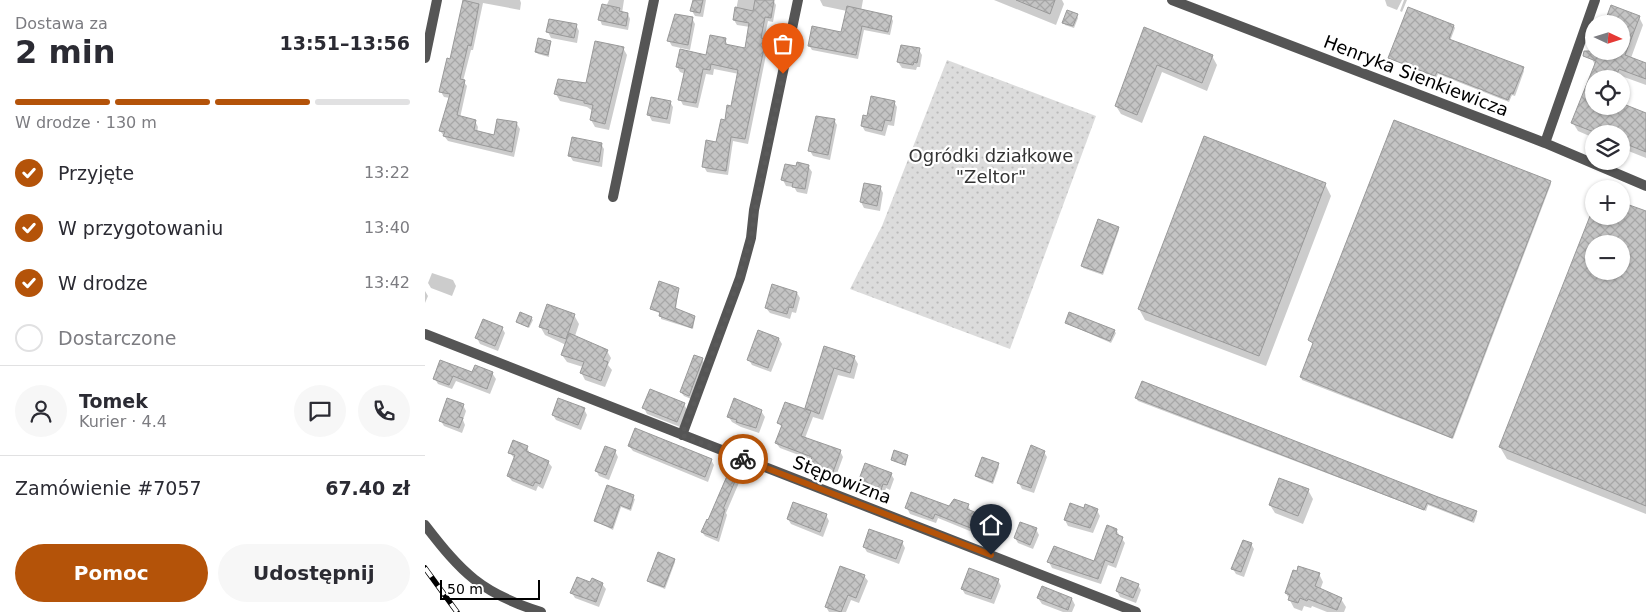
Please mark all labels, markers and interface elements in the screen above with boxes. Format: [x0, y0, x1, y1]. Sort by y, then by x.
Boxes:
text: Dostawa za [15, 14, 108, 33]
north arrow [1585, 15, 1630, 60]
map controls [1585, 15, 1630, 280]
pin [762, 23, 804, 74]
icon: bag [769, 30, 797, 58]
street label: Henryka Sienkiewicza [1321, 31, 1512, 121]
text: 13:51–13:56 [280, 32, 410, 54]
text: 2 min [15, 33, 116, 71]
button: locate [1585, 70, 1630, 115]
text: W drodze · 130 m [15, 113, 157, 132]
button: layers [1585, 125, 1630, 170]
park label: Ogródki działkowe "Zeltor" [909, 145, 1073, 187]
icon: check [15, 159, 43, 187]
text: Przyjęte [58, 162, 134, 184]
text: 13:22 [364, 163, 410, 182]
button: + [1585, 180, 1630, 225]
icon: check [15, 214, 43, 242]
text: W przygotowaniu [58, 217, 223, 239]
text: 13:40 [364, 218, 410, 237]
button: − [1585, 235, 1630, 280]
icon: check [15, 269, 43, 297]
text: W drodze [58, 272, 148, 294]
text: 13:42 [364, 273, 410, 292]
text: Dostarczone [58, 327, 176, 349]
button: person [15, 385, 67, 437]
button: chat [294, 385, 346, 437]
button: phone [358, 385, 410, 437]
text: Tomek [79, 390, 148, 412]
text: Kurier · 4.4 [79, 412, 167, 431]
courier [718, 434, 768, 484]
icon: bike [729, 445, 757, 473]
street label: Stępowizna [790, 451, 894, 508]
text: Zamówienie #7057 [15, 477, 202, 499]
text: 67.40 zł [325, 477, 410, 499]
pin [970, 504, 1012, 555]
icon: home [977, 511, 1005, 539]
button: Pomoc [15, 544, 208, 602]
button: Udostępnij [218, 544, 410, 602]
scale bar [440, 577, 540, 600]
text: 50 m [447, 581, 483, 597]

